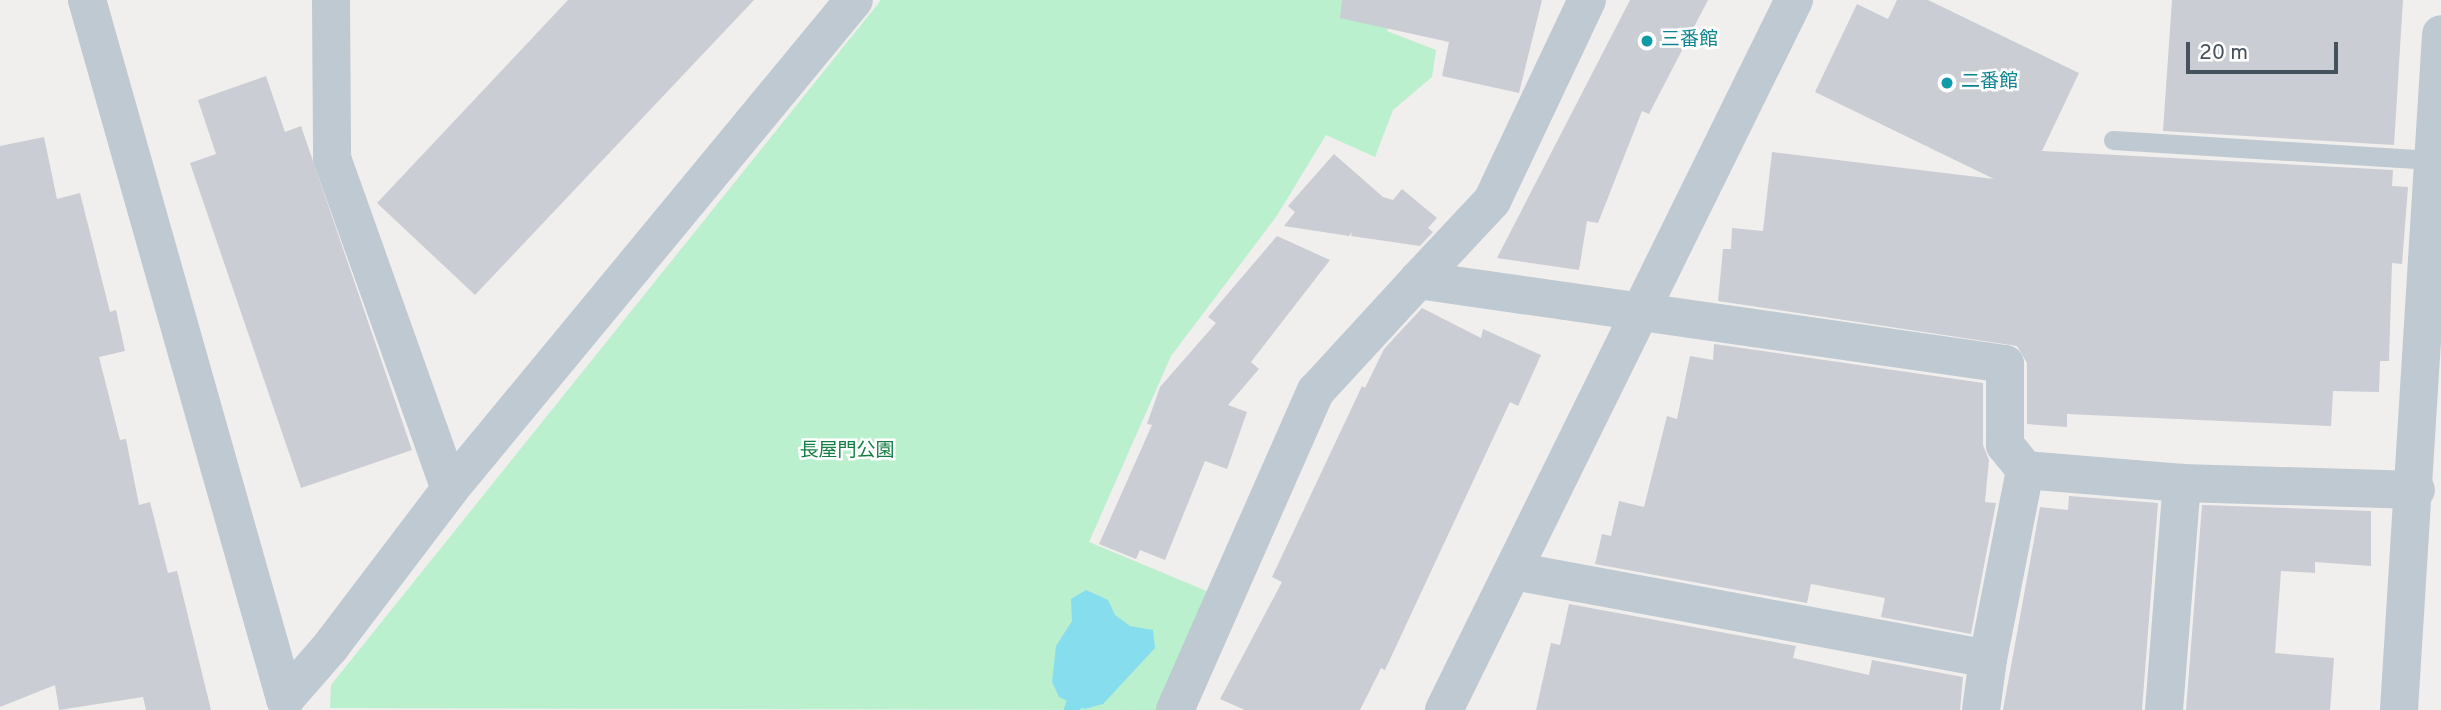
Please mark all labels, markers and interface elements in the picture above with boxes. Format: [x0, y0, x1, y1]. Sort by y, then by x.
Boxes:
scale bar [2189, 28, 2341, 72]
place label: 三番館 [1661, 30, 1718, 52]
marker: 三番館 [1639, 33, 1655, 49]
text: 20 m [2199, 40, 2248, 67]
place label: 二番館 [1961, 72, 2018, 94]
marker: 二番館 [1939, 75, 1955, 91]
park label: 長屋門公園 [800, 441, 894, 463]

